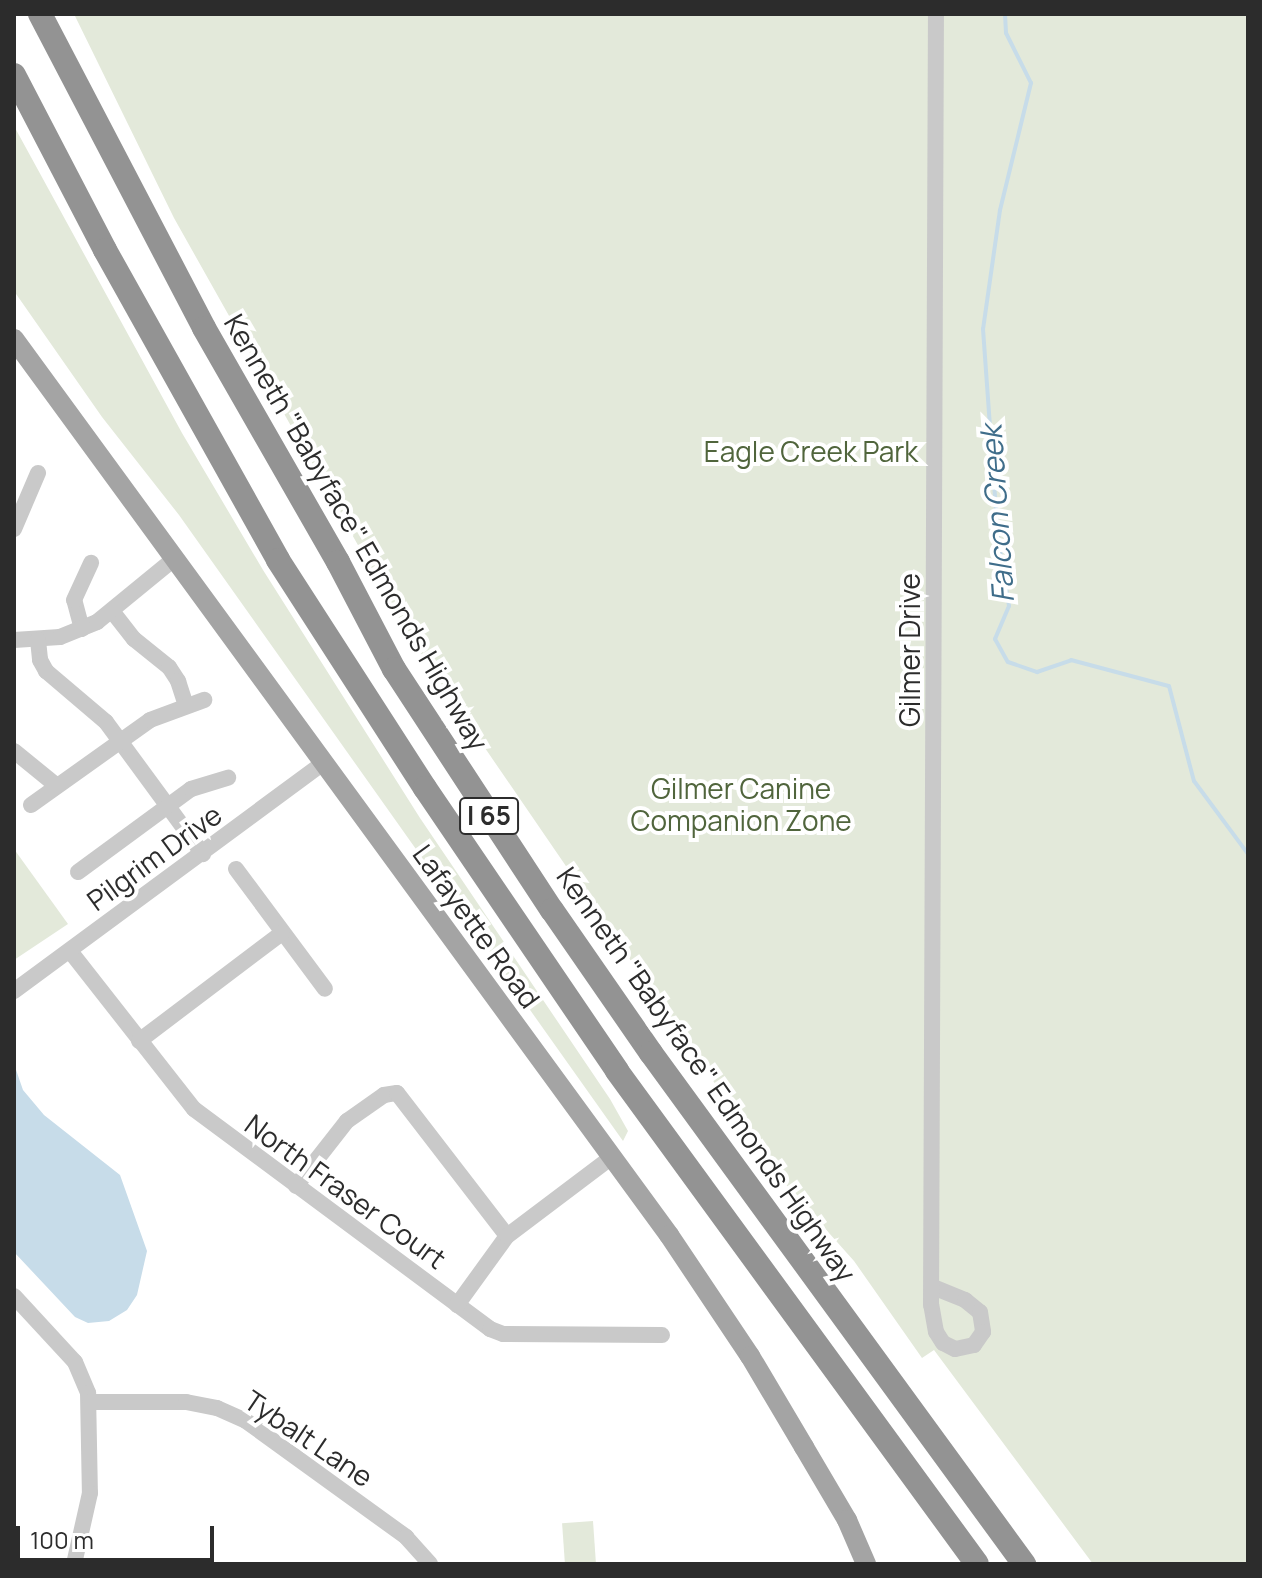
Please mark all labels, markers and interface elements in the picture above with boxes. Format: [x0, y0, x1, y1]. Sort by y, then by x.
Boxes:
street label: Kenneth "Babyface" Edmonds Highway [218, 308, 496, 756]
water label: Falcon Creek [973, 424, 1021, 604]
park label: Eagle Creek Park [704, 434, 918, 468]
street label: Gilmer Drive [892, 573, 926, 727]
park label: Gilmer Canine Companion Zone [630, 771, 852, 837]
road number: I 65 [459, 794, 519, 838]
street label: Pilgrim Drive [80, 797, 228, 917]
street label: Lafayette Road [406, 838, 548, 1014]
street label: Kenneth "Babyface" Edmonds Highway [550, 860, 864, 1288]
street label: North Fraser Court [239, 1107, 453, 1275]
street label: Tybalt Lane [238, 1383, 380, 1493]
scale bar [20, 1510, 218, 1560]
text: 100 m [30, 1523, 94, 1556]

